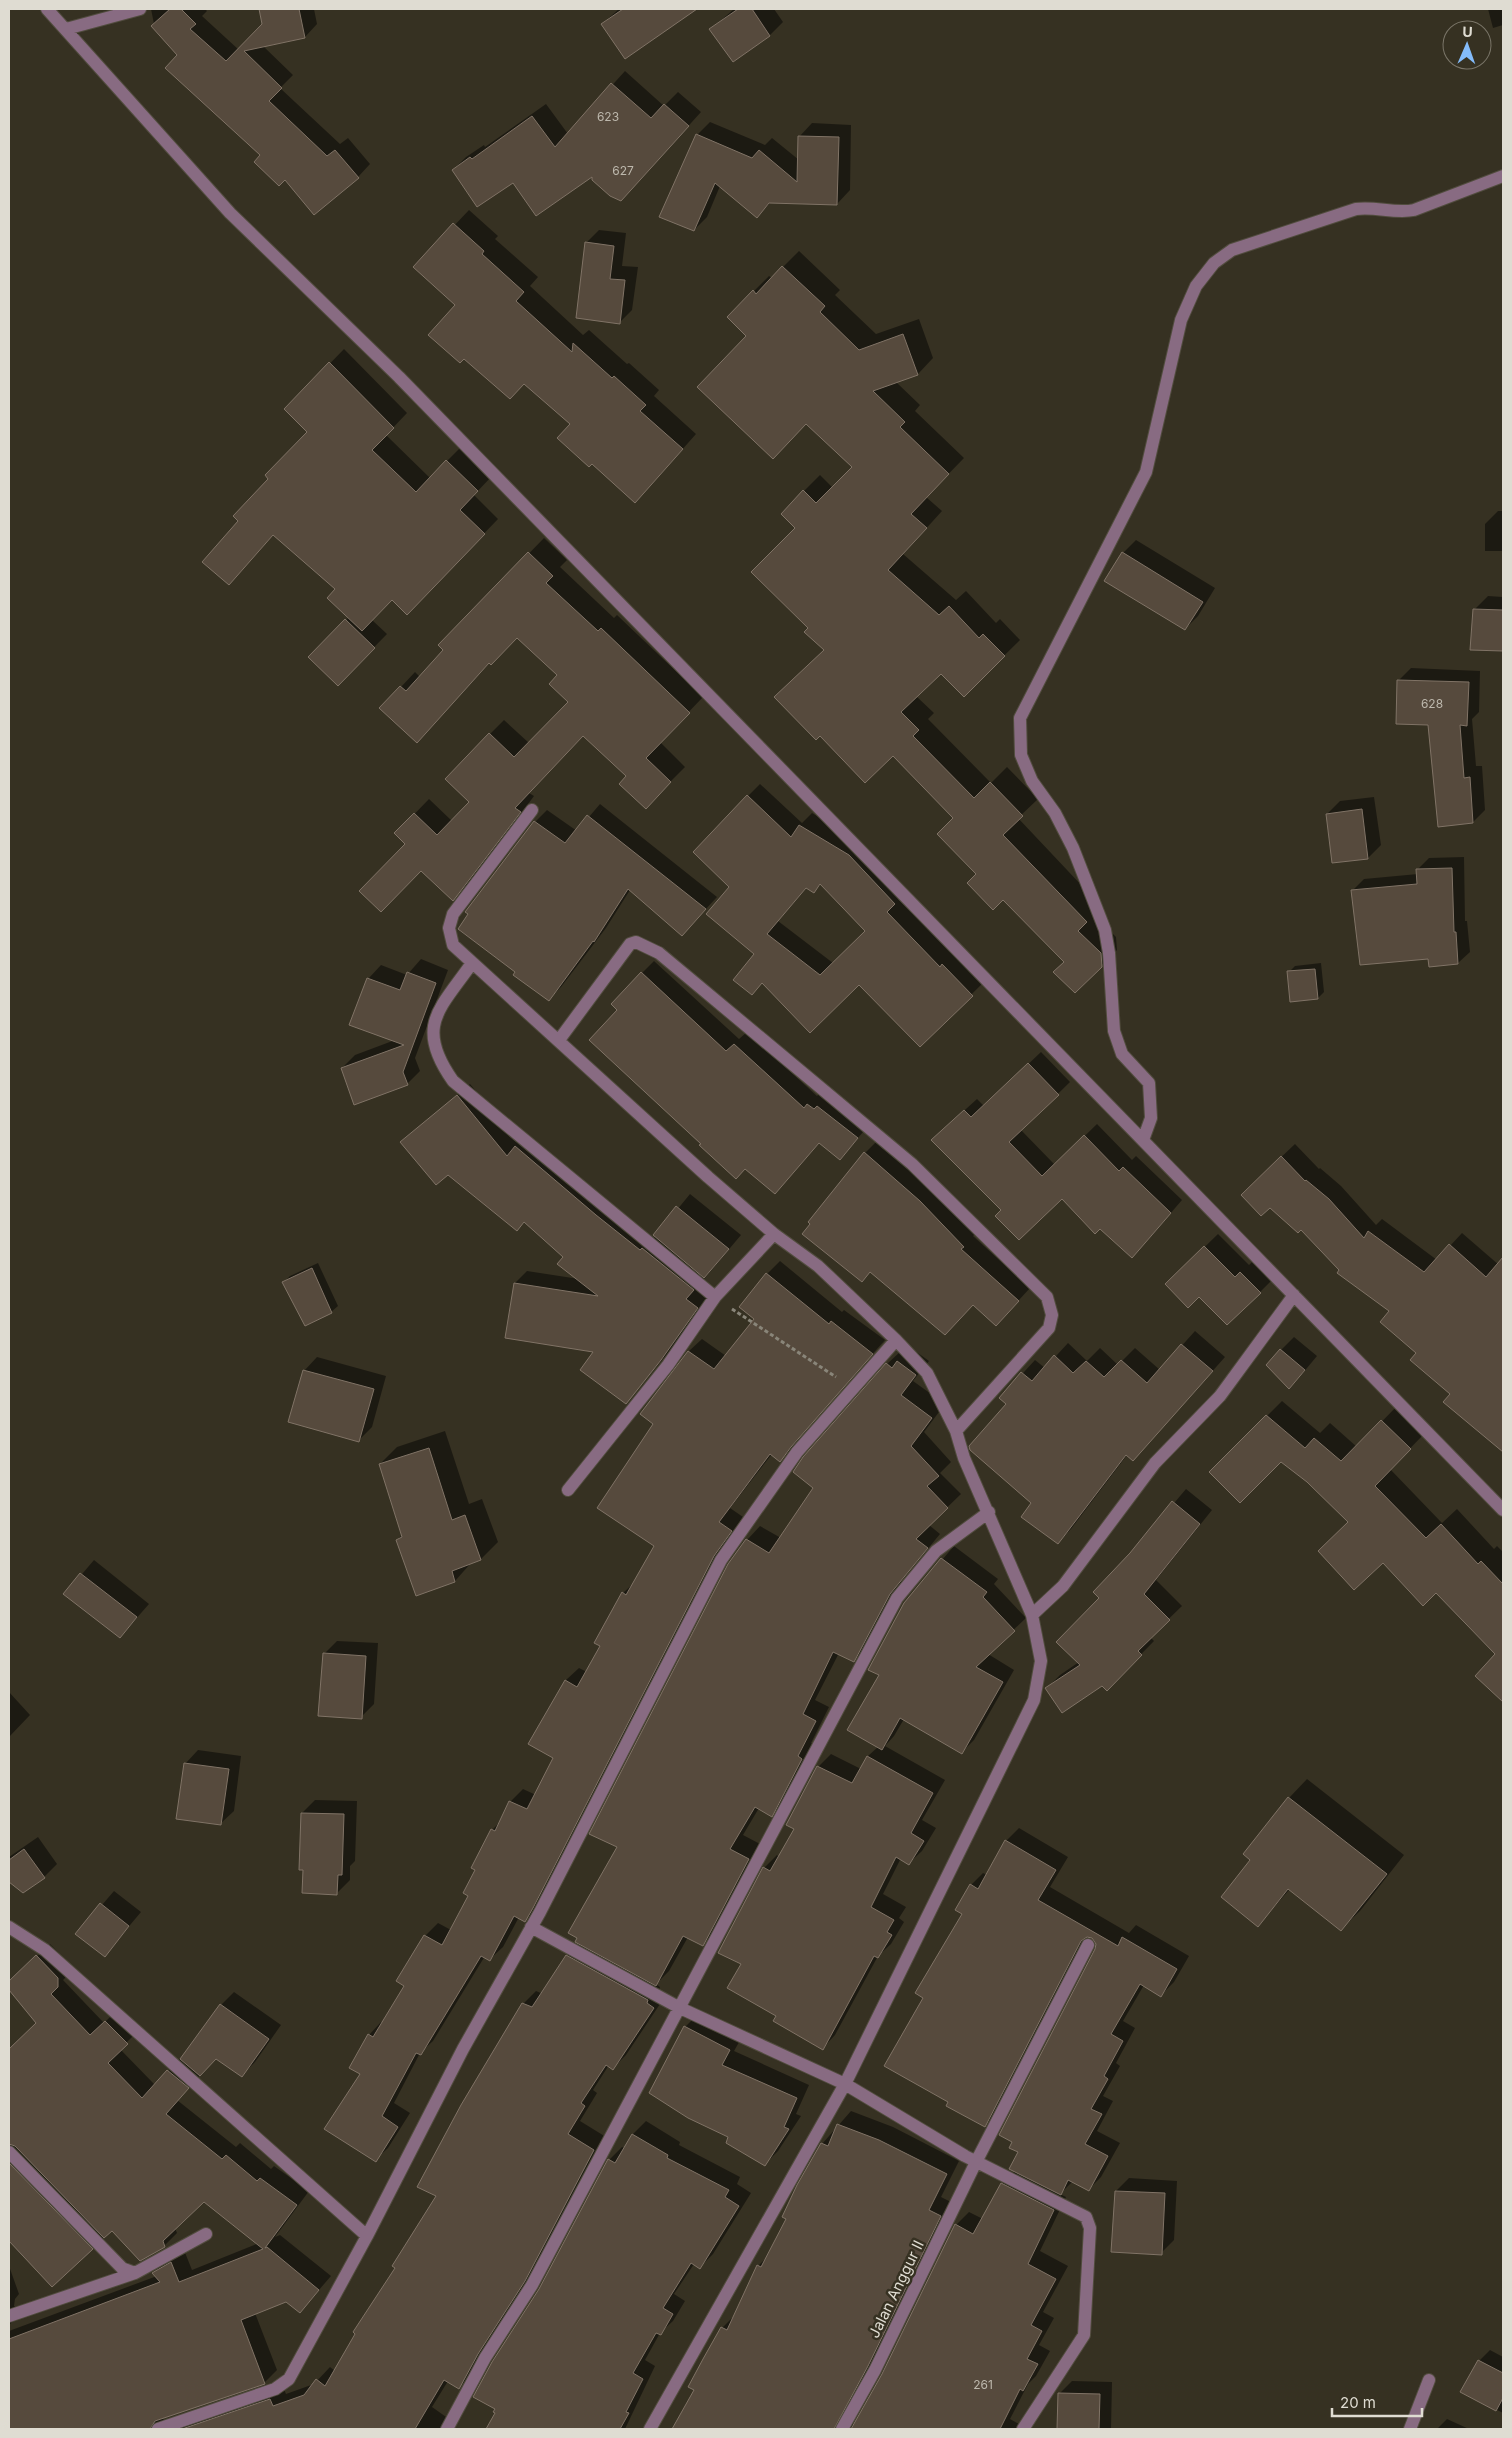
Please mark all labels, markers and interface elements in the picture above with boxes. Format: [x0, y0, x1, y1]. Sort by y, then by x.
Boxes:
north arrow [1442, 20, 1492, 70]
text: U [1462, 23, 1473, 40]
house number: 623 [597, 109, 619, 124]
house number: 627 [612, 163, 634, 178]
house number: 628 [1421, 696, 1443, 711]
street label: Jalan Anggur II [864, 2237, 928, 2341]
house number: 261 [973, 2377, 993, 2392]
scale bar [1332, 2386, 1422, 2418]
text: 20 m [1340, 2393, 1376, 2412]

